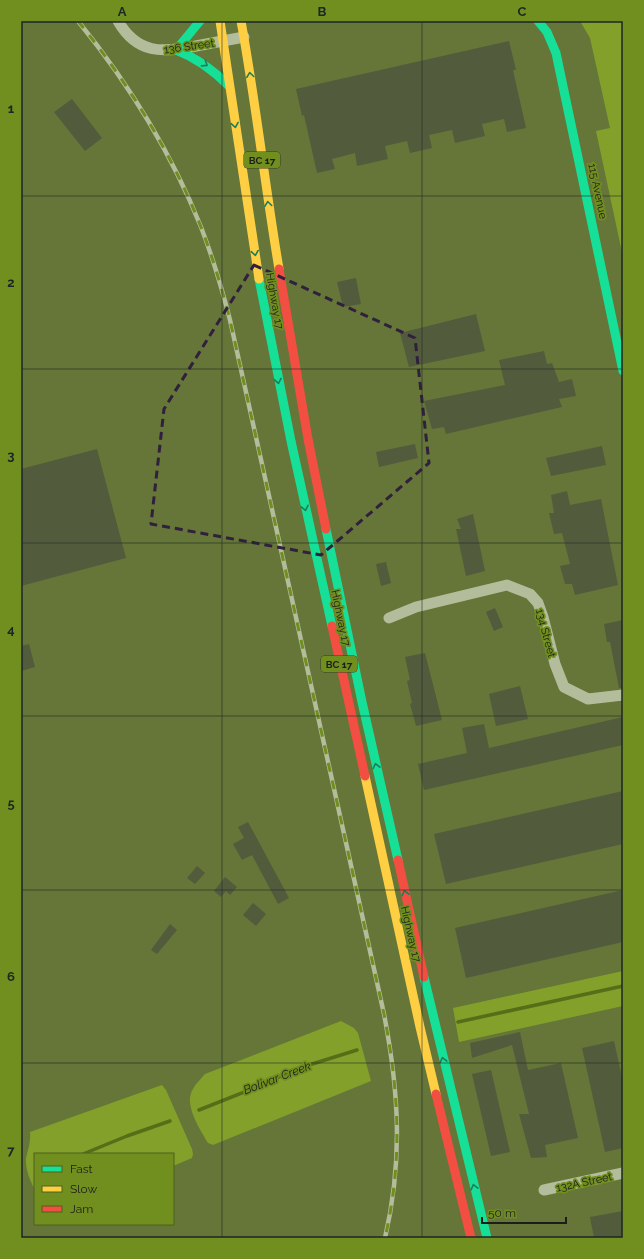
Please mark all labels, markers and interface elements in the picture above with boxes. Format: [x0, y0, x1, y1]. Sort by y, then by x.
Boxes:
text: A [118, 4, 127, 19]
text: B [318, 4, 327, 19]
text: C [518, 4, 527, 19]
street label: 136 Street [163, 36, 215, 56]
one-way arrow [201, 60, 208, 67]
one-way arrow [246, 72, 255, 78]
text: 1 [8, 101, 15, 116]
one-way arrow [230, 122, 239, 128]
road number: BC 17 [244, 152, 280, 168]
street label: 115 Avenue [585, 162, 610, 221]
one-way arrow [264, 201, 273, 207]
one-way arrow [250, 250, 259, 256]
street label: Highway 17 [263, 272, 286, 330]
text: 2 [7, 275, 15, 290]
one-way arrow [274, 378, 282, 384]
text: 3 [7, 448, 15, 463]
one-way arrow [301, 505, 309, 512]
street label: Highway 17 [328, 589, 353, 648]
street label: 134 Street [533, 607, 558, 659]
text: 4 [7, 622, 15, 637]
road number: BC 17 [321, 656, 357, 672]
one-way arrow [373, 763, 381, 769]
text: 5 [7, 796, 15, 811]
one-way arrow [401, 889, 409, 896]
street label: Highway 17 [398, 905, 423, 964]
text: 6 [7, 969, 15, 984]
one-way arrow [439, 1057, 448, 1064]
water label: Bolivar Creek [241, 1059, 313, 1097]
text: 7 [7, 1143, 15, 1158]
legend [34, 1153, 174, 1225]
text: Fast [70, 1162, 93, 1176]
street label: 132A Street [555, 1170, 613, 1195]
text: Slow [70, 1182, 97, 1196]
one-way arrow [470, 1183, 478, 1190]
scale bar [482, 1199, 566, 1225]
text: Jam [70, 1202, 93, 1216]
text: 50 m [488, 1206, 516, 1220]

